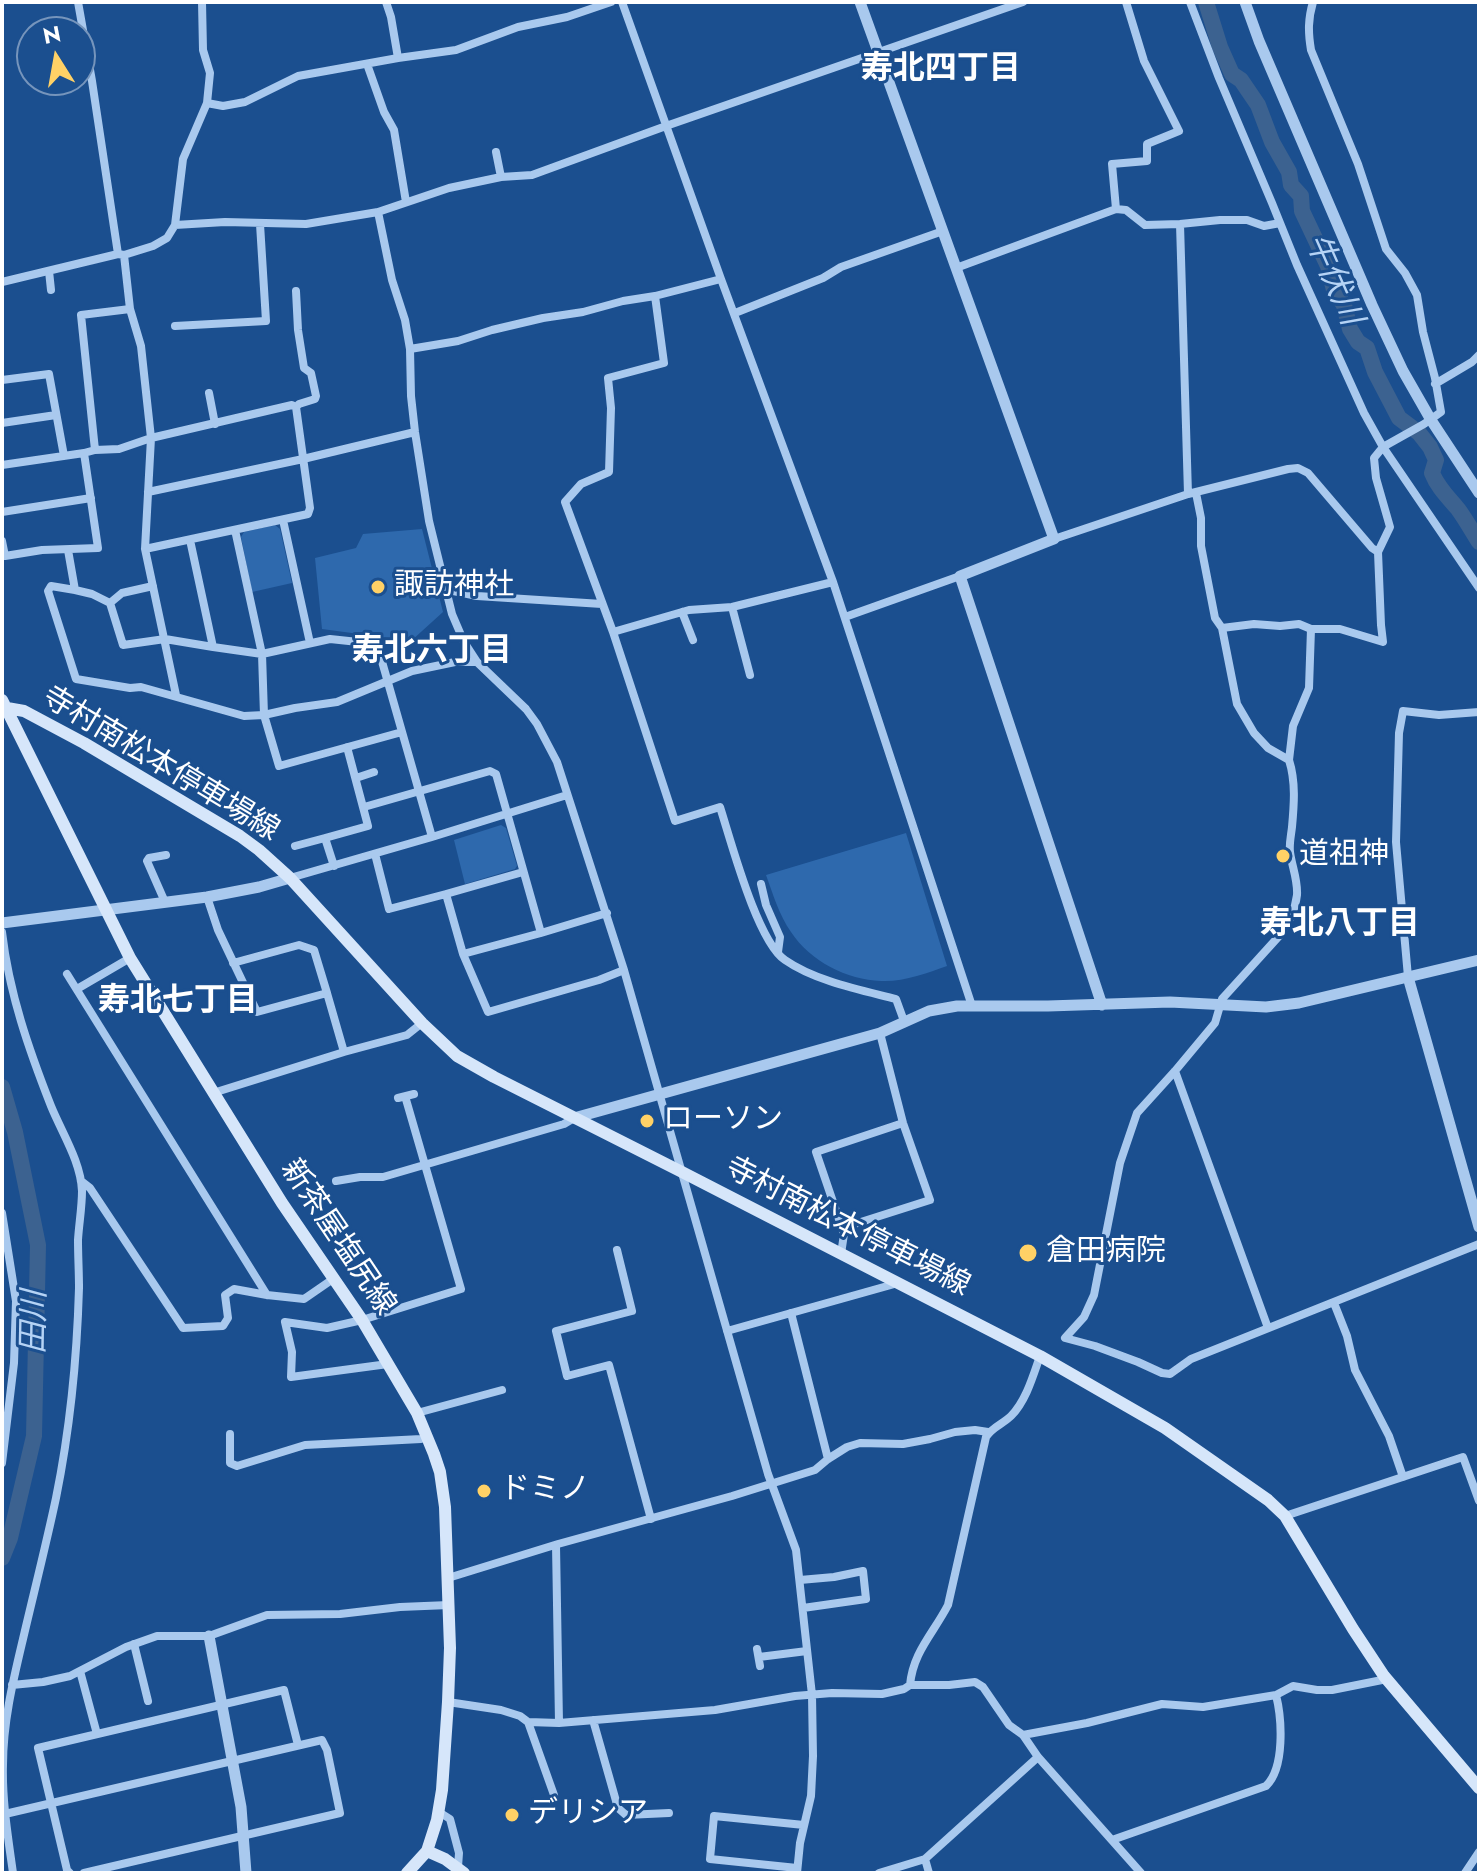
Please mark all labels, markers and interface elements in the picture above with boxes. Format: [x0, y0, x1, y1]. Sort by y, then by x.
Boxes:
north arrow [16, 16, 96, 96]
text: N [40, 17, 63, 52]
district label: 寿北四丁目 [861, 51, 1021, 89]
water label: 牛伏川 [1295, 228, 1369, 332]
place label: 諏訪神社 [394, 569, 514, 605]
marker: 諏訪神社 [369, 578, 387, 596]
district label: 寿北六丁目 [352, 633, 512, 671]
street label: 寺村南松本停車場線 [35, 680, 285, 850]
place label: 道祖神 [1299, 838, 1389, 874]
marker: 道祖神 [1274, 847, 1292, 865]
district label: 寿北八丁目 [1260, 906, 1420, 944]
district label: 寿北七丁目 [98, 983, 258, 1021]
place label: ローソン [663, 1103, 783, 1139]
marker: ローソン [638, 1112, 656, 1130]
street label: 寺村南松本停車場線 [719, 1151, 975, 1305]
street label: 新茶屋塩尻線 [272, 1153, 402, 1323]
place label: 倉田病院 [1046, 1235, 1166, 1271]
marker: 倉田病院 [1017, 1242, 1039, 1264]
water label: 田川 [16, 1290, 56, 1354]
place label: ドミノ [500, 1473, 590, 1509]
marker: ドミノ [475, 1482, 493, 1500]
place label: デリシア [528, 1797, 648, 1833]
marker: デリシア [503, 1806, 521, 1824]

